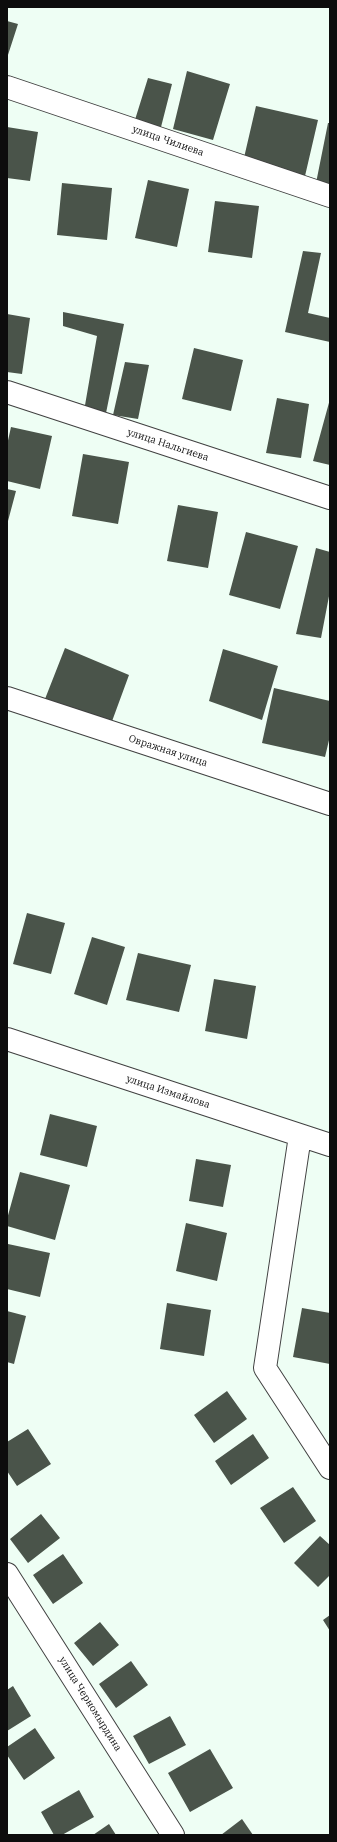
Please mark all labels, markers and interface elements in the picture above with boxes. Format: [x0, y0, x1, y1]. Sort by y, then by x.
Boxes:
street label: улица Чилиева [131, 123, 205, 159]
street label: улица Нальгиева [126, 426, 210, 464]
street label: Овражная улица [127, 733, 209, 769]
street label: улица Измайлова [125, 1073, 211, 1111]
street label: улица Черномырдина [56, 1655, 124, 1753]

